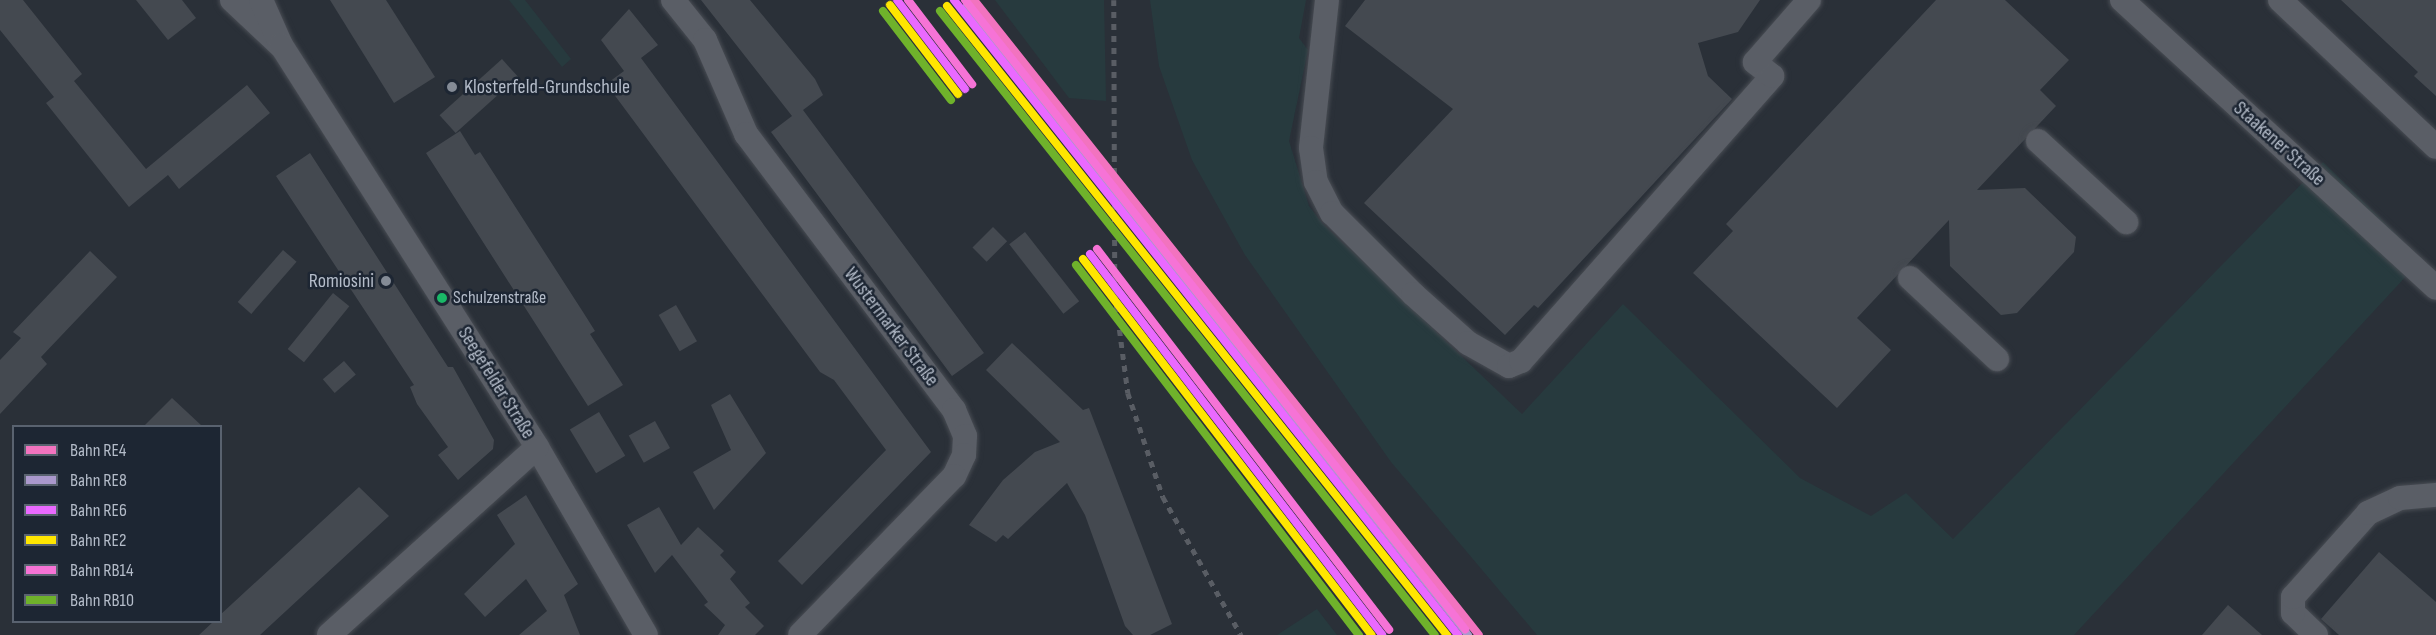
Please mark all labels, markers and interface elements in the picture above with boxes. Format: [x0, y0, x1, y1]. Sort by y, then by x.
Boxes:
place label: Klosterfeld-Grundschule [464, 75, 630, 99]
marker: Klosterfeld-Grundschule [445, 80, 459, 94]
street label: Staakener Straße [2228, 97, 2330, 191]
street label: Wustermarker Straße [838, 263, 944, 391]
place label: Romiosini [309, 269, 374, 293]
marker: Romiosini [379, 274, 393, 288]
place label: Schulzenstraße [453, 287, 546, 309]
marker: Schulzenstraße [436, 292, 448, 304]
street label: Seegefelder Straße [452, 323, 540, 443]
legend [12, 425, 222, 623]
text: Bahn RE4 [70, 440, 126, 461]
text: Bahn RE8 [70, 470, 127, 491]
text: Bahn RE6 [70, 500, 127, 521]
text: Bahn RE2 [70, 530, 126, 551]
text: Bahn RB14 [70, 560, 133, 581]
text: Bahn RB10 [70, 590, 134, 611]

